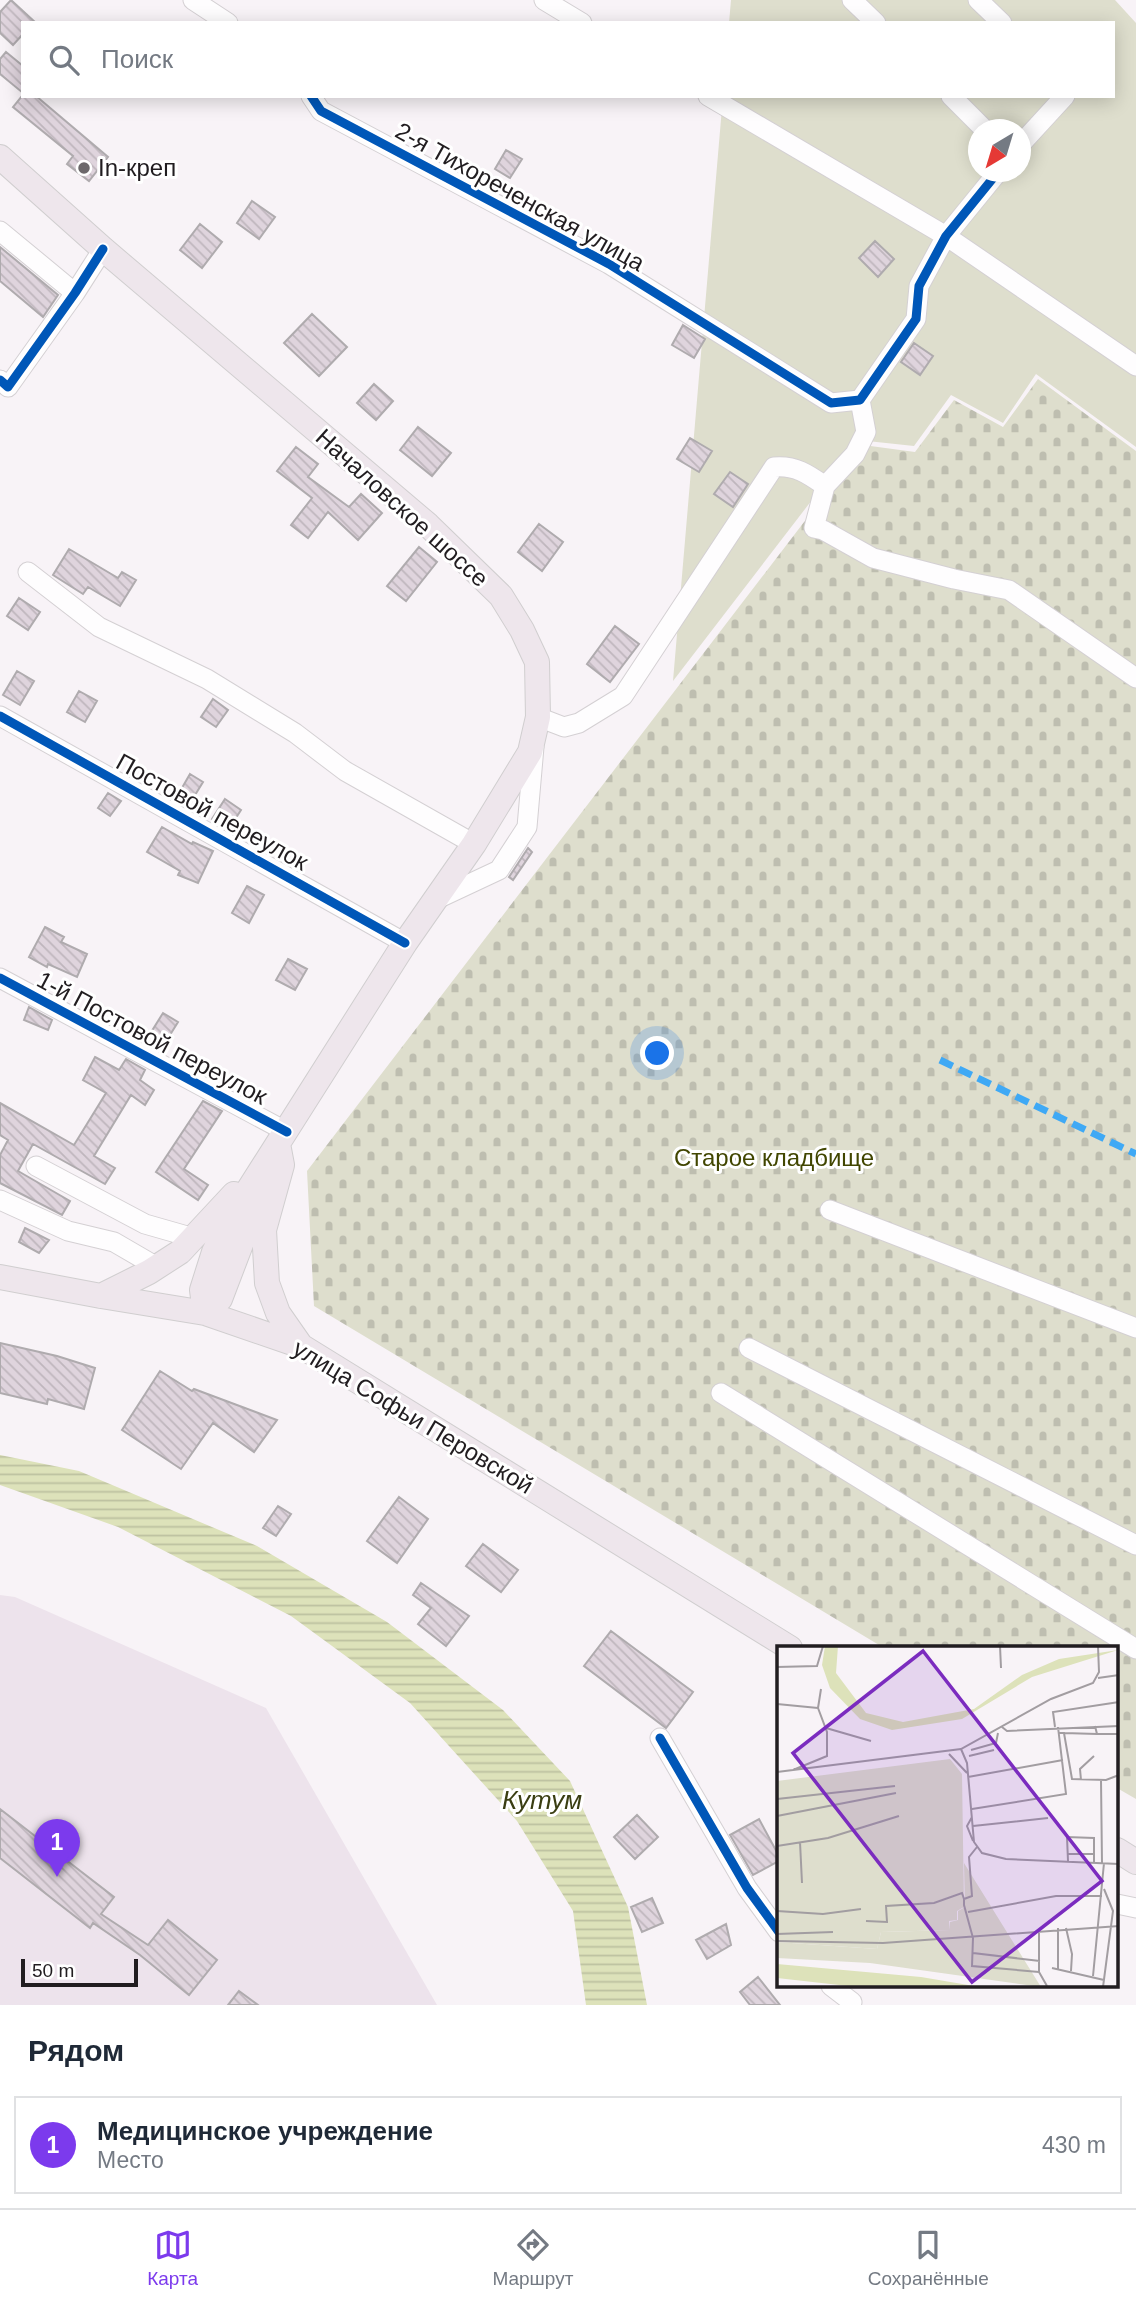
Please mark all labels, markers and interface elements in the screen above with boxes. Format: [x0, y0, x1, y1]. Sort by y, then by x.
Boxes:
search box [21, 21, 1115, 98]
icon: search [45, 41, 83, 79]
text: Поиск [101, 44, 173, 74]
street label: 2-я Тихореченская улица [391, 117, 650, 277]
north arrow [968, 119, 1031, 182]
place label: In-креп [98, 154, 176, 181]
marker: In-креп [76, 160, 92, 176]
street label: Началовское шоссе [311, 423, 494, 592]
street label: Постовой переулок [112, 748, 313, 876]
street label: 1-й Постовой переулок [33, 965, 272, 1110]
your location [640, 1036, 674, 1070]
park label: Старое кладбище [674, 1144, 874, 1171]
street label: улица Софьи Перовской [288, 1334, 538, 1499]
inset map [777, 1646, 1118, 1988]
water label: Кутум [502, 1785, 582, 1815]
pin: 1 [34, 1819, 80, 1877]
scale bar [21, 1956, 138, 1988]
text: 50 m [32, 1960, 74, 1981]
text: Рядом [28, 2034, 124, 2067]
text: Медицинское учреждение [97, 2116, 433, 2146]
text: 1 [47, 2132, 59, 2158]
text: 430 m [1042, 2132, 1106, 2158]
text: Место [97, 2147, 164, 2173]
tab: Карта [147, 2226, 198, 2290]
tab: Маршрут [492, 2226, 573, 2290]
tab: Сохранённые [868, 2226, 989, 2290]

